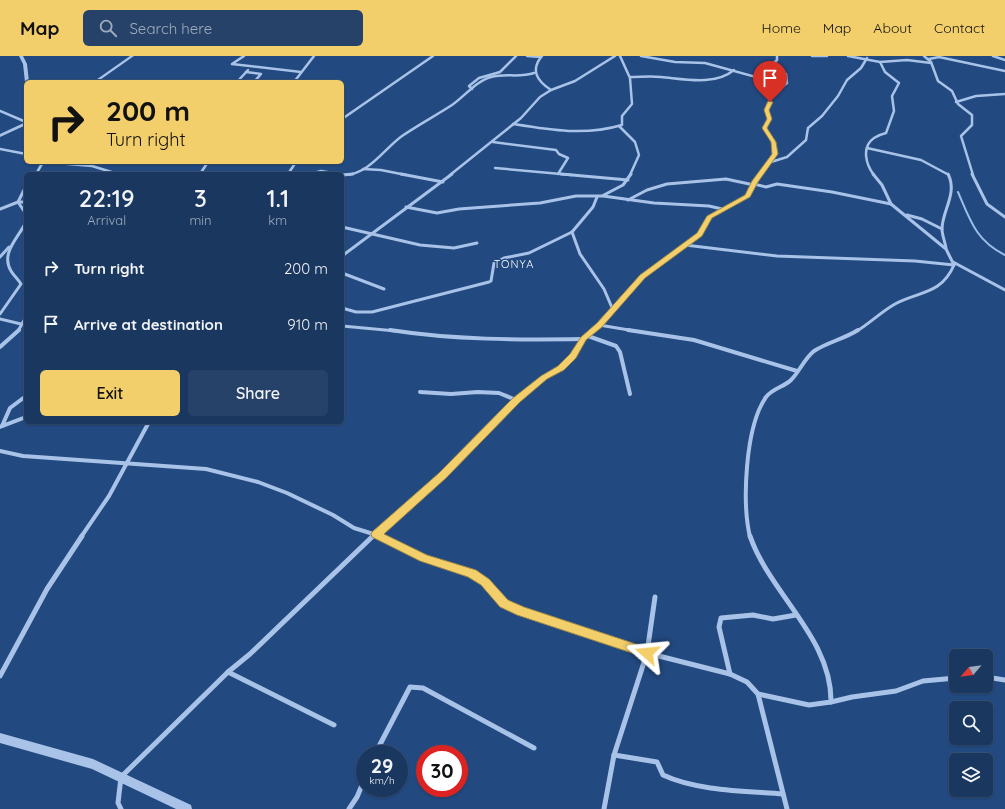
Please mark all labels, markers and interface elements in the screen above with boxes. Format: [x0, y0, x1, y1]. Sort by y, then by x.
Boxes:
search box [83, 10, 363, 46]
text: Map [20, 16, 59, 40]
icon: search [97, 17, 119, 39]
text: Search here [129, 19, 212, 38]
text: Home [762, 19, 801, 37]
text: Map [823, 19, 851, 37]
text: About [873, 19, 912, 37]
text: Contact [934, 19, 985, 37]
pin [753, 61, 787, 102]
icon: arrive [759, 67, 781, 89]
text: 200 m [106, 93, 190, 128]
icon: right [40, 96, 92, 148]
text: Turn right [106, 128, 186, 151]
text: 22:19 [79, 183, 135, 213]
text: 3 [194, 183, 207, 213]
text: 1.1 [266, 183, 289, 213]
text: Arrival [87, 212, 126, 228]
text: min [189, 212, 212, 228]
text: km [268, 212, 287, 228]
icon: right [40, 257, 62, 279]
district label: TONYA [494, 257, 534, 271]
text: Turn right [74, 259, 145, 278]
text: 200 m [284, 259, 328, 278]
icon: arrive [40, 313, 62, 335]
text: Arrive at destination [74, 315, 223, 334]
text: 910 m [287, 315, 328, 334]
button: Exit [40, 370, 180, 416]
button: Share [188, 370, 328, 416]
position arrow [626, 632, 668, 674]
north arrow [949, 649, 993, 693]
map controls [949, 649, 993, 797]
button: search [949, 701, 993, 745]
speed limit sign: 30 [416, 745, 468, 797]
text: 29 [371, 753, 393, 778]
button: layers [949, 753, 993, 797]
text: km/h [369, 774, 395, 787]

